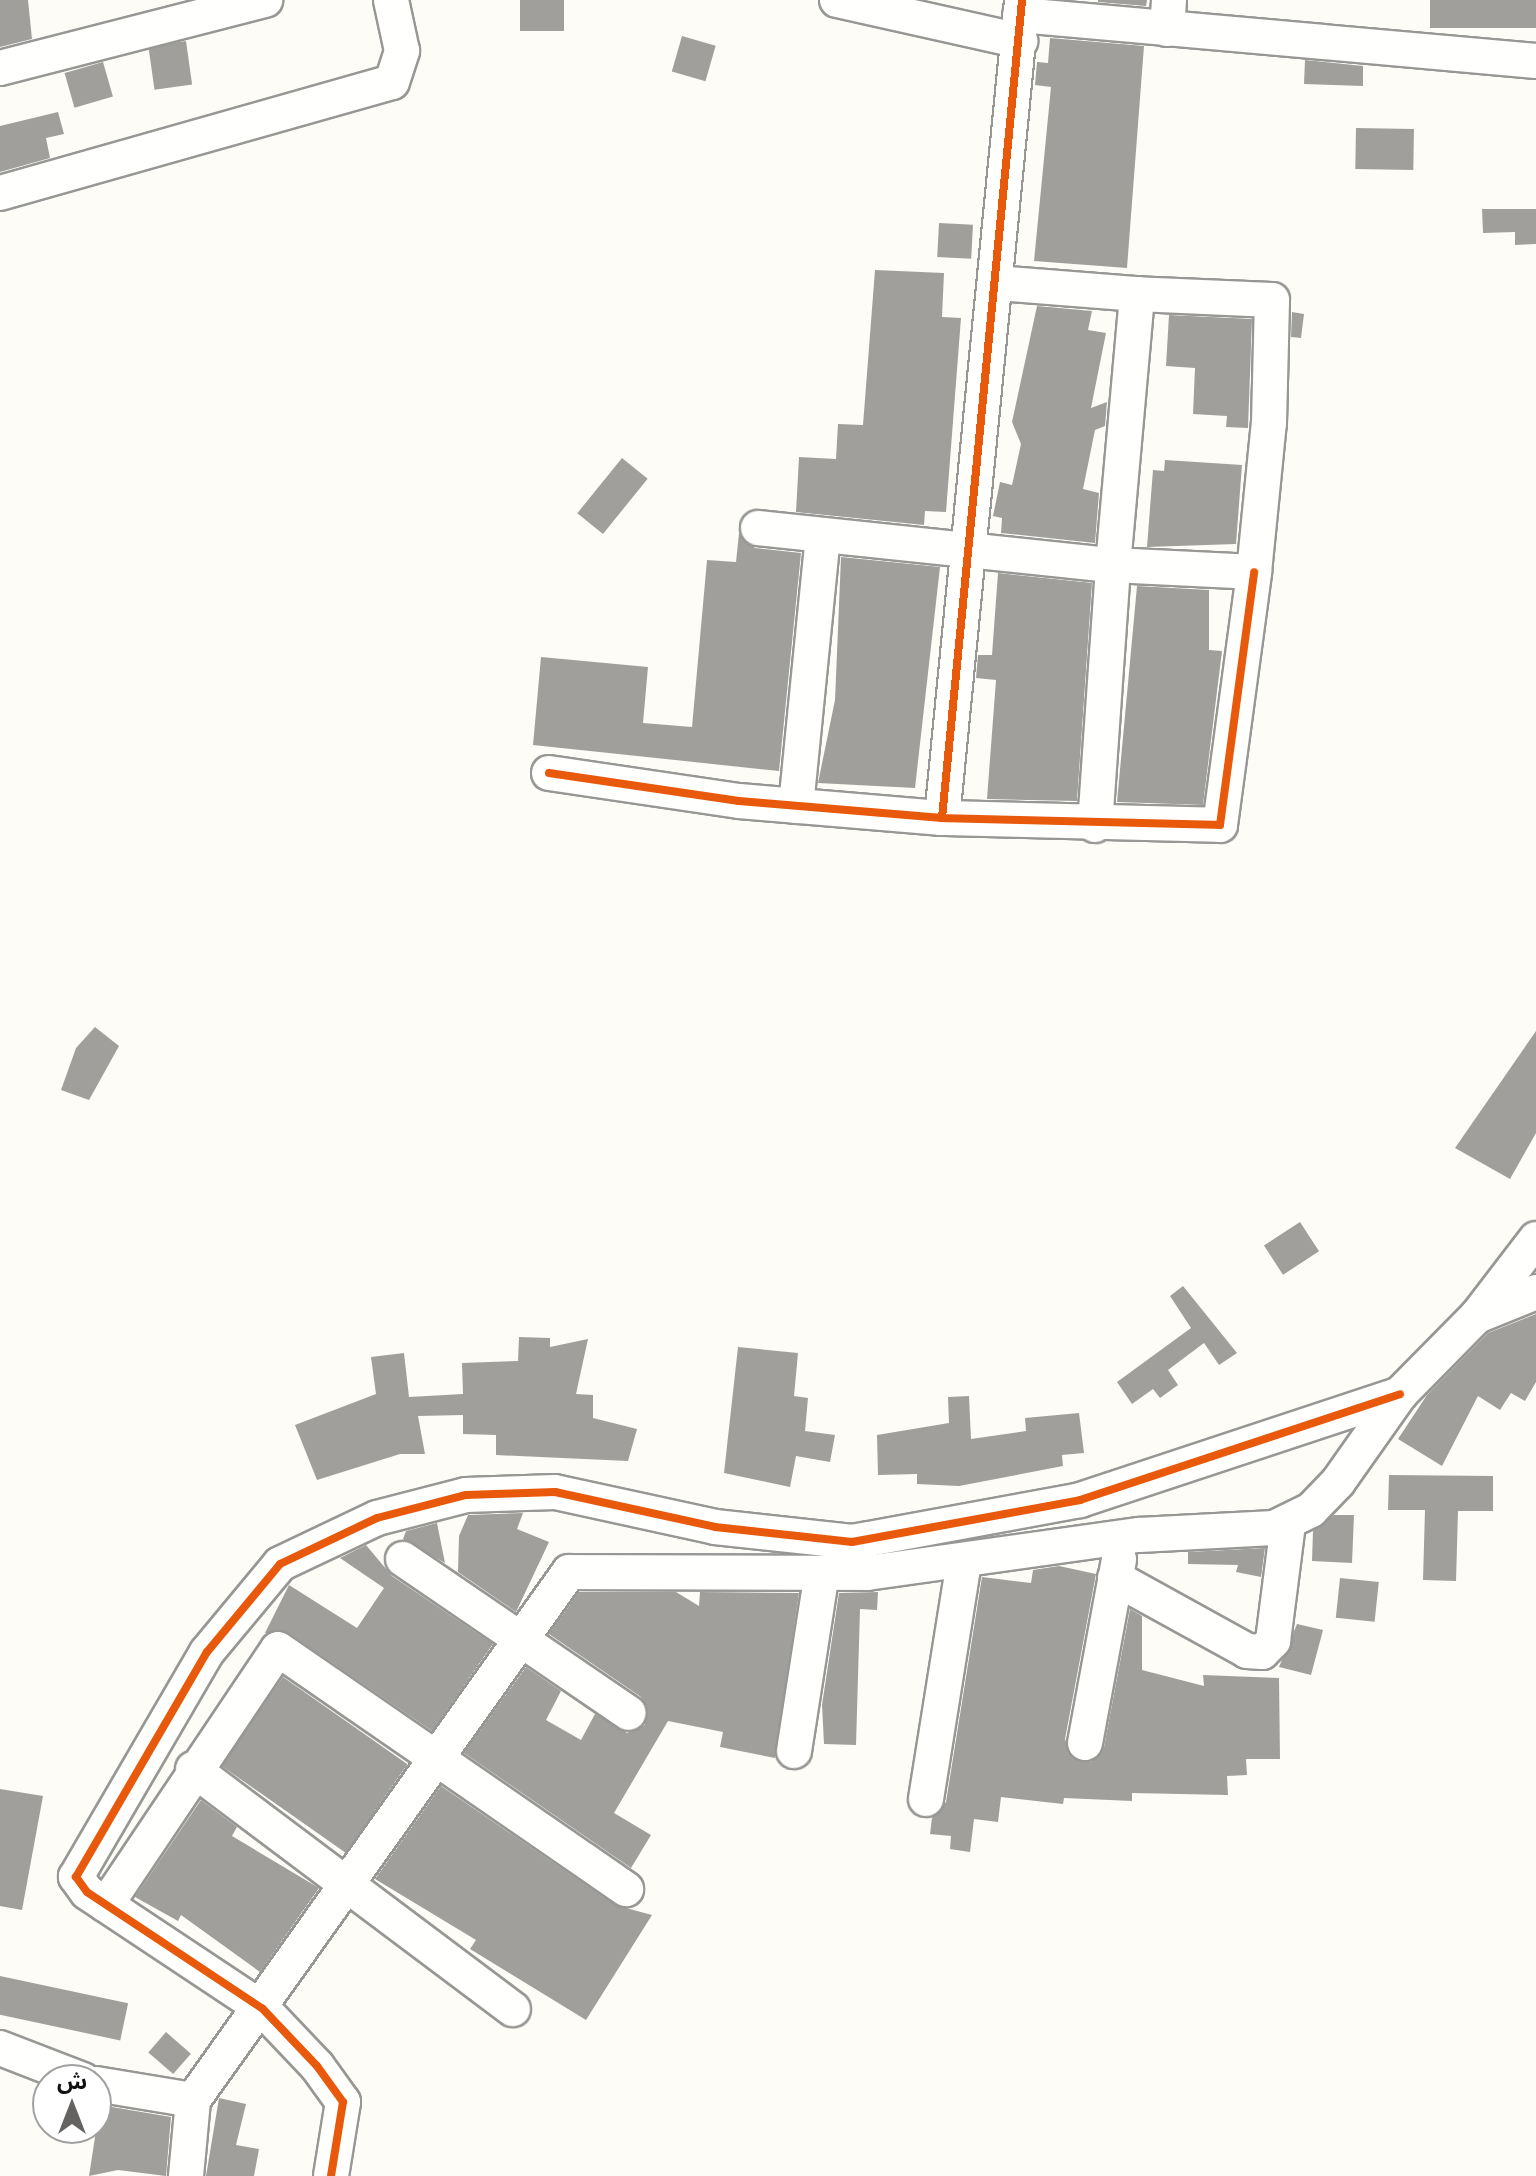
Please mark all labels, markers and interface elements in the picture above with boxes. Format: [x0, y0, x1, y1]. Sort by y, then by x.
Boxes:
north arrow [32, 2064, 112, 2144]
text: ش [57, 2068, 87, 2095]

